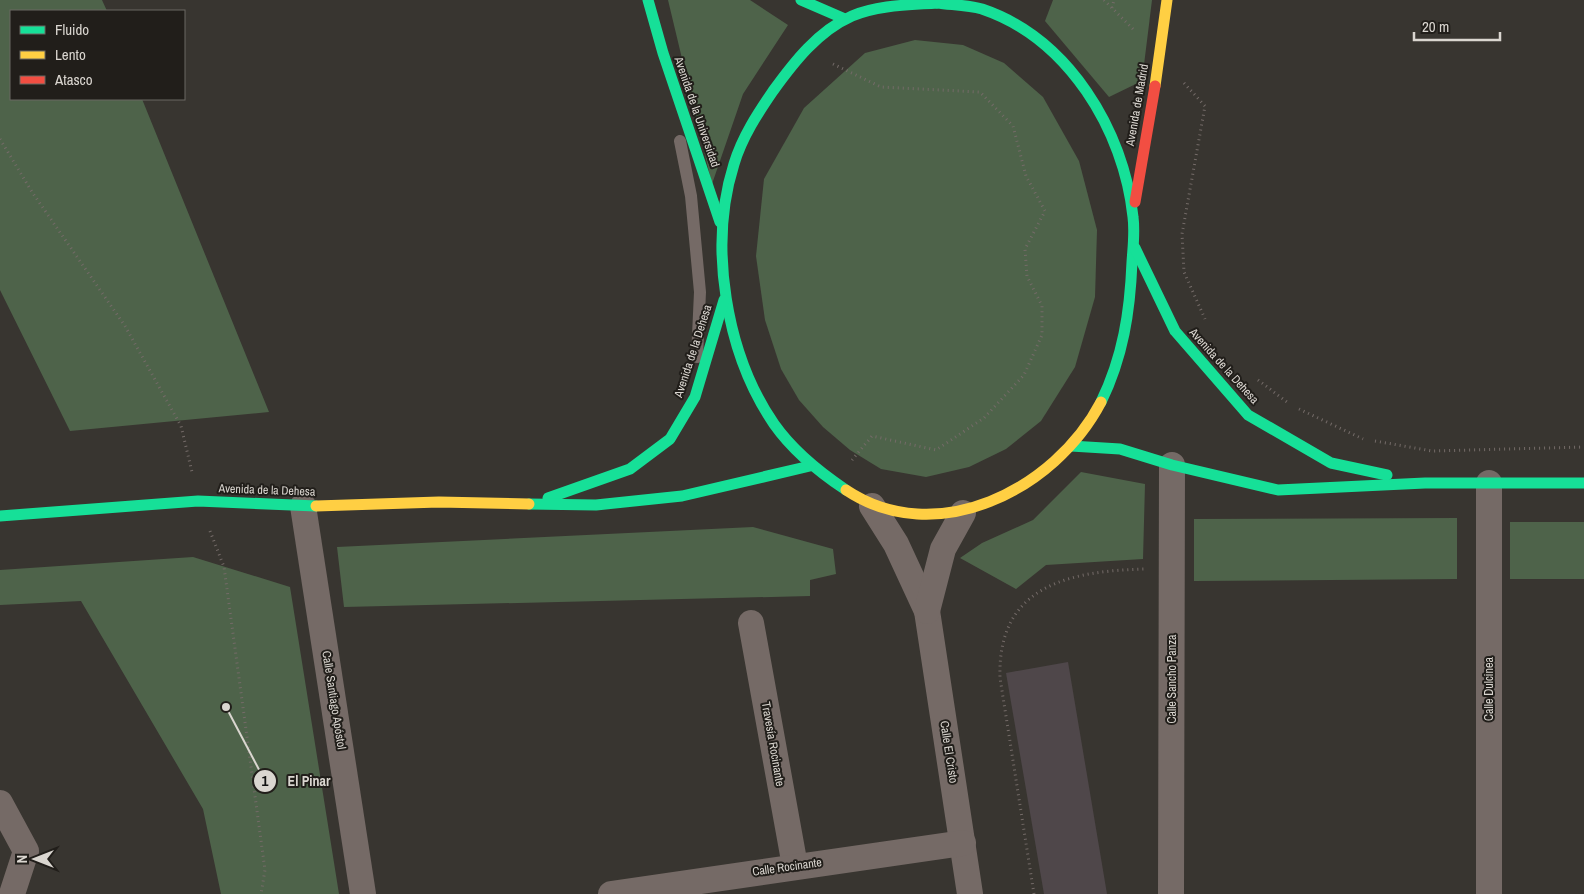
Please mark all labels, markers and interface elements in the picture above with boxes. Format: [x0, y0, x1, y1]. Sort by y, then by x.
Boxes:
legend [10, 10, 185, 100]
scale bar [1414, 10, 1500, 42]
text: 20 m [1422, 16, 1449, 37]
text: Fluido [55, 19, 89, 40]
text: Lento [55, 44, 86, 65]
street label: Avenida de la Universidad [670, 54, 723, 169]
street label: Avenida de Madrid [1122, 63, 1152, 148]
text: Atasco [54, 69, 93, 90]
street label: Avenida de la Dehesa [670, 302, 716, 400]
street label: Avenida de la Dehesa [1185, 324, 1263, 408]
street label: Avenida de la Dehesa [217, 480, 316, 500]
street label: Calle Sancho Panza [1164, 634, 1180, 724]
street label: Calle Santiago Apóstol [318, 650, 350, 750]
street label: Calle Dulcinea [1481, 656, 1497, 721]
street label: Travesía Rocinante [758, 701, 788, 787]
street label: Calle El Cristo [936, 720, 962, 784]
callout: El Pinar [253, 767, 341, 796]
text: 1 [262, 770, 269, 791]
text: El Pinar [288, 772, 331, 790]
north arrow [10, 834, 60, 884]
street label: Calle Rocinante [751, 854, 823, 880]
text: N [13, 855, 31, 863]

